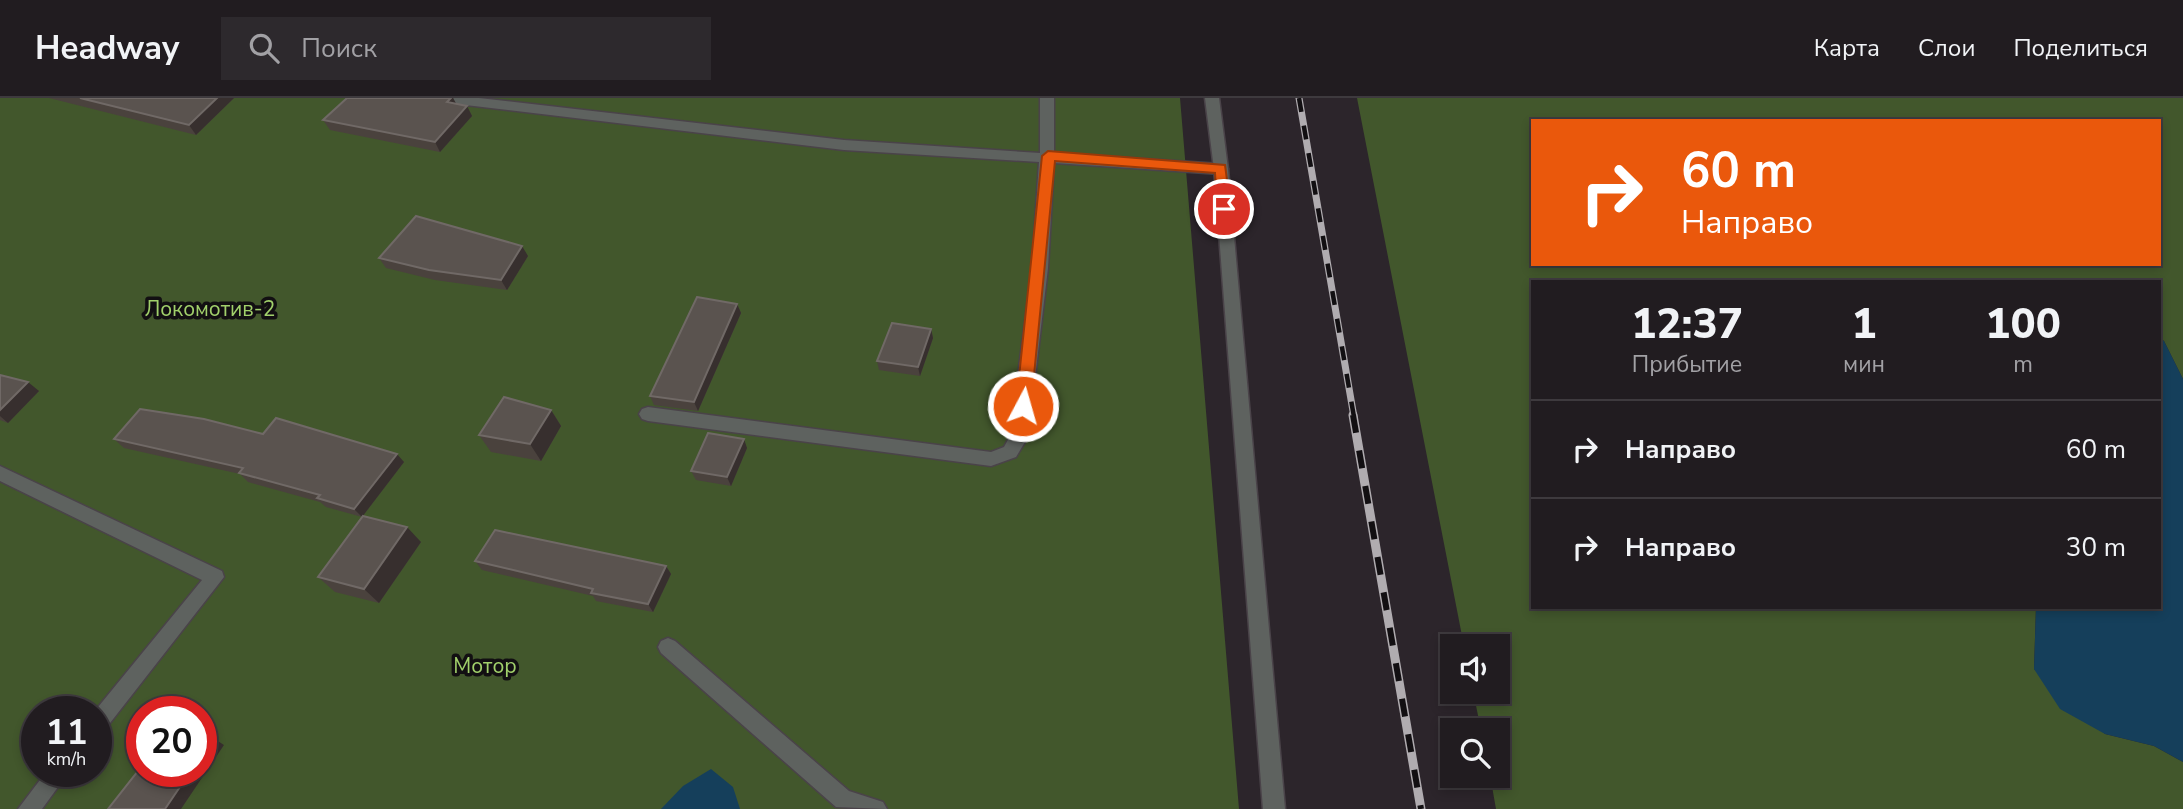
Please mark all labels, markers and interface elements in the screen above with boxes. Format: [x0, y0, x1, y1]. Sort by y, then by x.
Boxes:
search box [221, 17, 711, 80]
text: Headway [35, 26, 179, 71]
icon: search [245, 29, 283, 67]
text: Поиск [301, 31, 377, 66]
text: Карта [1814, 32, 1880, 64]
text: Слои [1918, 32, 1975, 64]
text: Поделиться [2013, 32, 2148, 64]
text: 60 m [1681, 137, 1796, 204]
icon: right [1566, 147, 1657, 238]
pin [1194, 179, 1254, 239]
icon: arrive [1205, 190, 1243, 228]
text: Направо [1681, 201, 1813, 244]
park label: Локомотив-2 [145, 295, 275, 323]
text: 12:37 [1631, 296, 1743, 353]
text: 1 [1851, 296, 1877, 353]
text: 100 [1985, 296, 2061, 353]
text: Прибытие [1632, 349, 1742, 380]
text: мин [1843, 349, 1885, 380]
text: m [2013, 349, 2033, 380]
position arrow [986, 369, 1060, 443]
icon: right [1566, 430, 1604, 468]
text: Направо [1625, 432, 1736, 467]
text: 60 m [2066, 432, 2126, 467]
icon: right [1566, 528, 1604, 566]
text: Направо [1625, 530, 1736, 565]
text: 30 m [2066, 530, 2126, 565]
map controls [1440, 634, 1510, 788]
button: sound [1440, 634, 1510, 704]
park label: Мотор [453, 652, 517, 680]
speed limit sign: 20 [126, 696, 217, 787]
text: 11 [45, 709, 88, 756]
button: search [1440, 718, 1510, 788]
text: km/h [47, 747, 86, 771]

